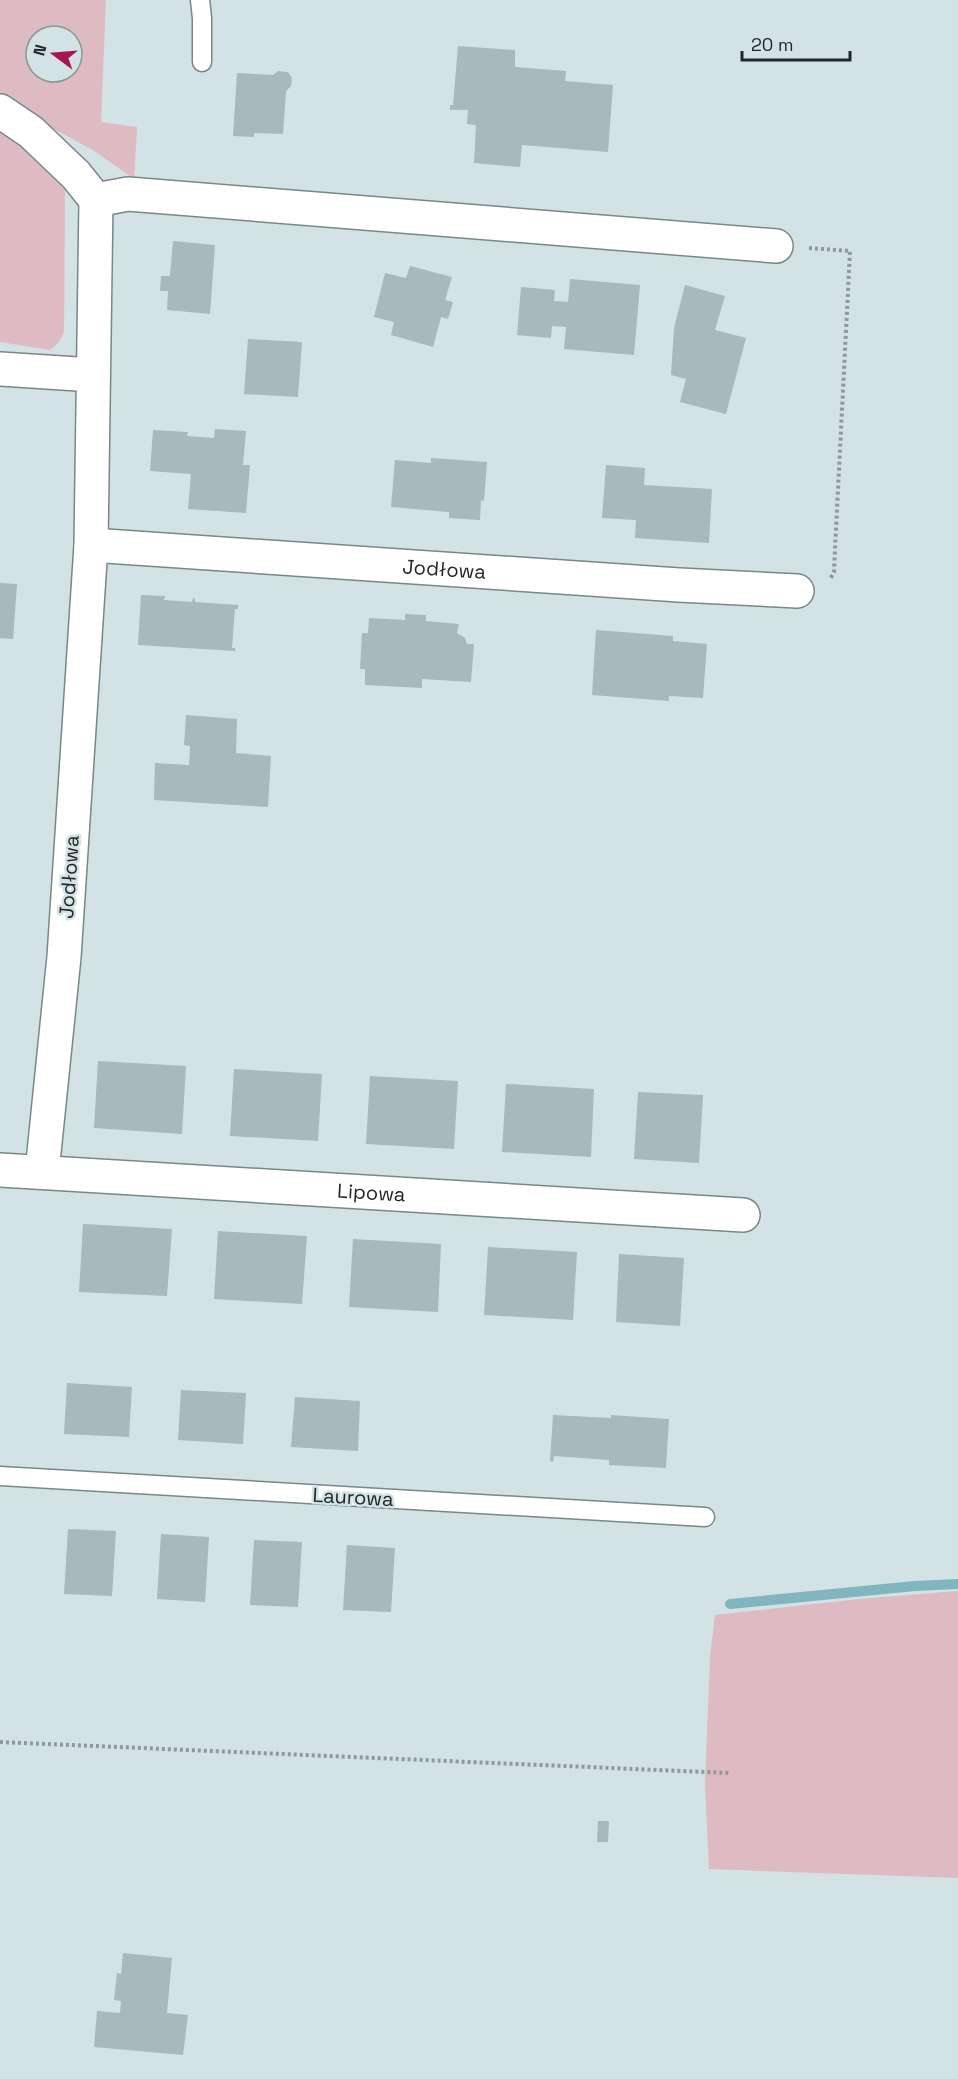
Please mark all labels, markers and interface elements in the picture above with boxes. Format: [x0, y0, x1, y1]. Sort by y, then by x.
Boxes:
north arrow [24, 24, 84, 84]
scale bar [742, 24, 850, 62]
text: 20 m [751, 33, 794, 56]
text: N [28, 42, 52, 58]
street label: Jodłowa [402, 553, 487, 585]
street label: Jodłowa [53, 834, 85, 920]
street label: Lipowa [336, 1177, 406, 1208]
street label: Laurowa [312, 1482, 394, 1512]

